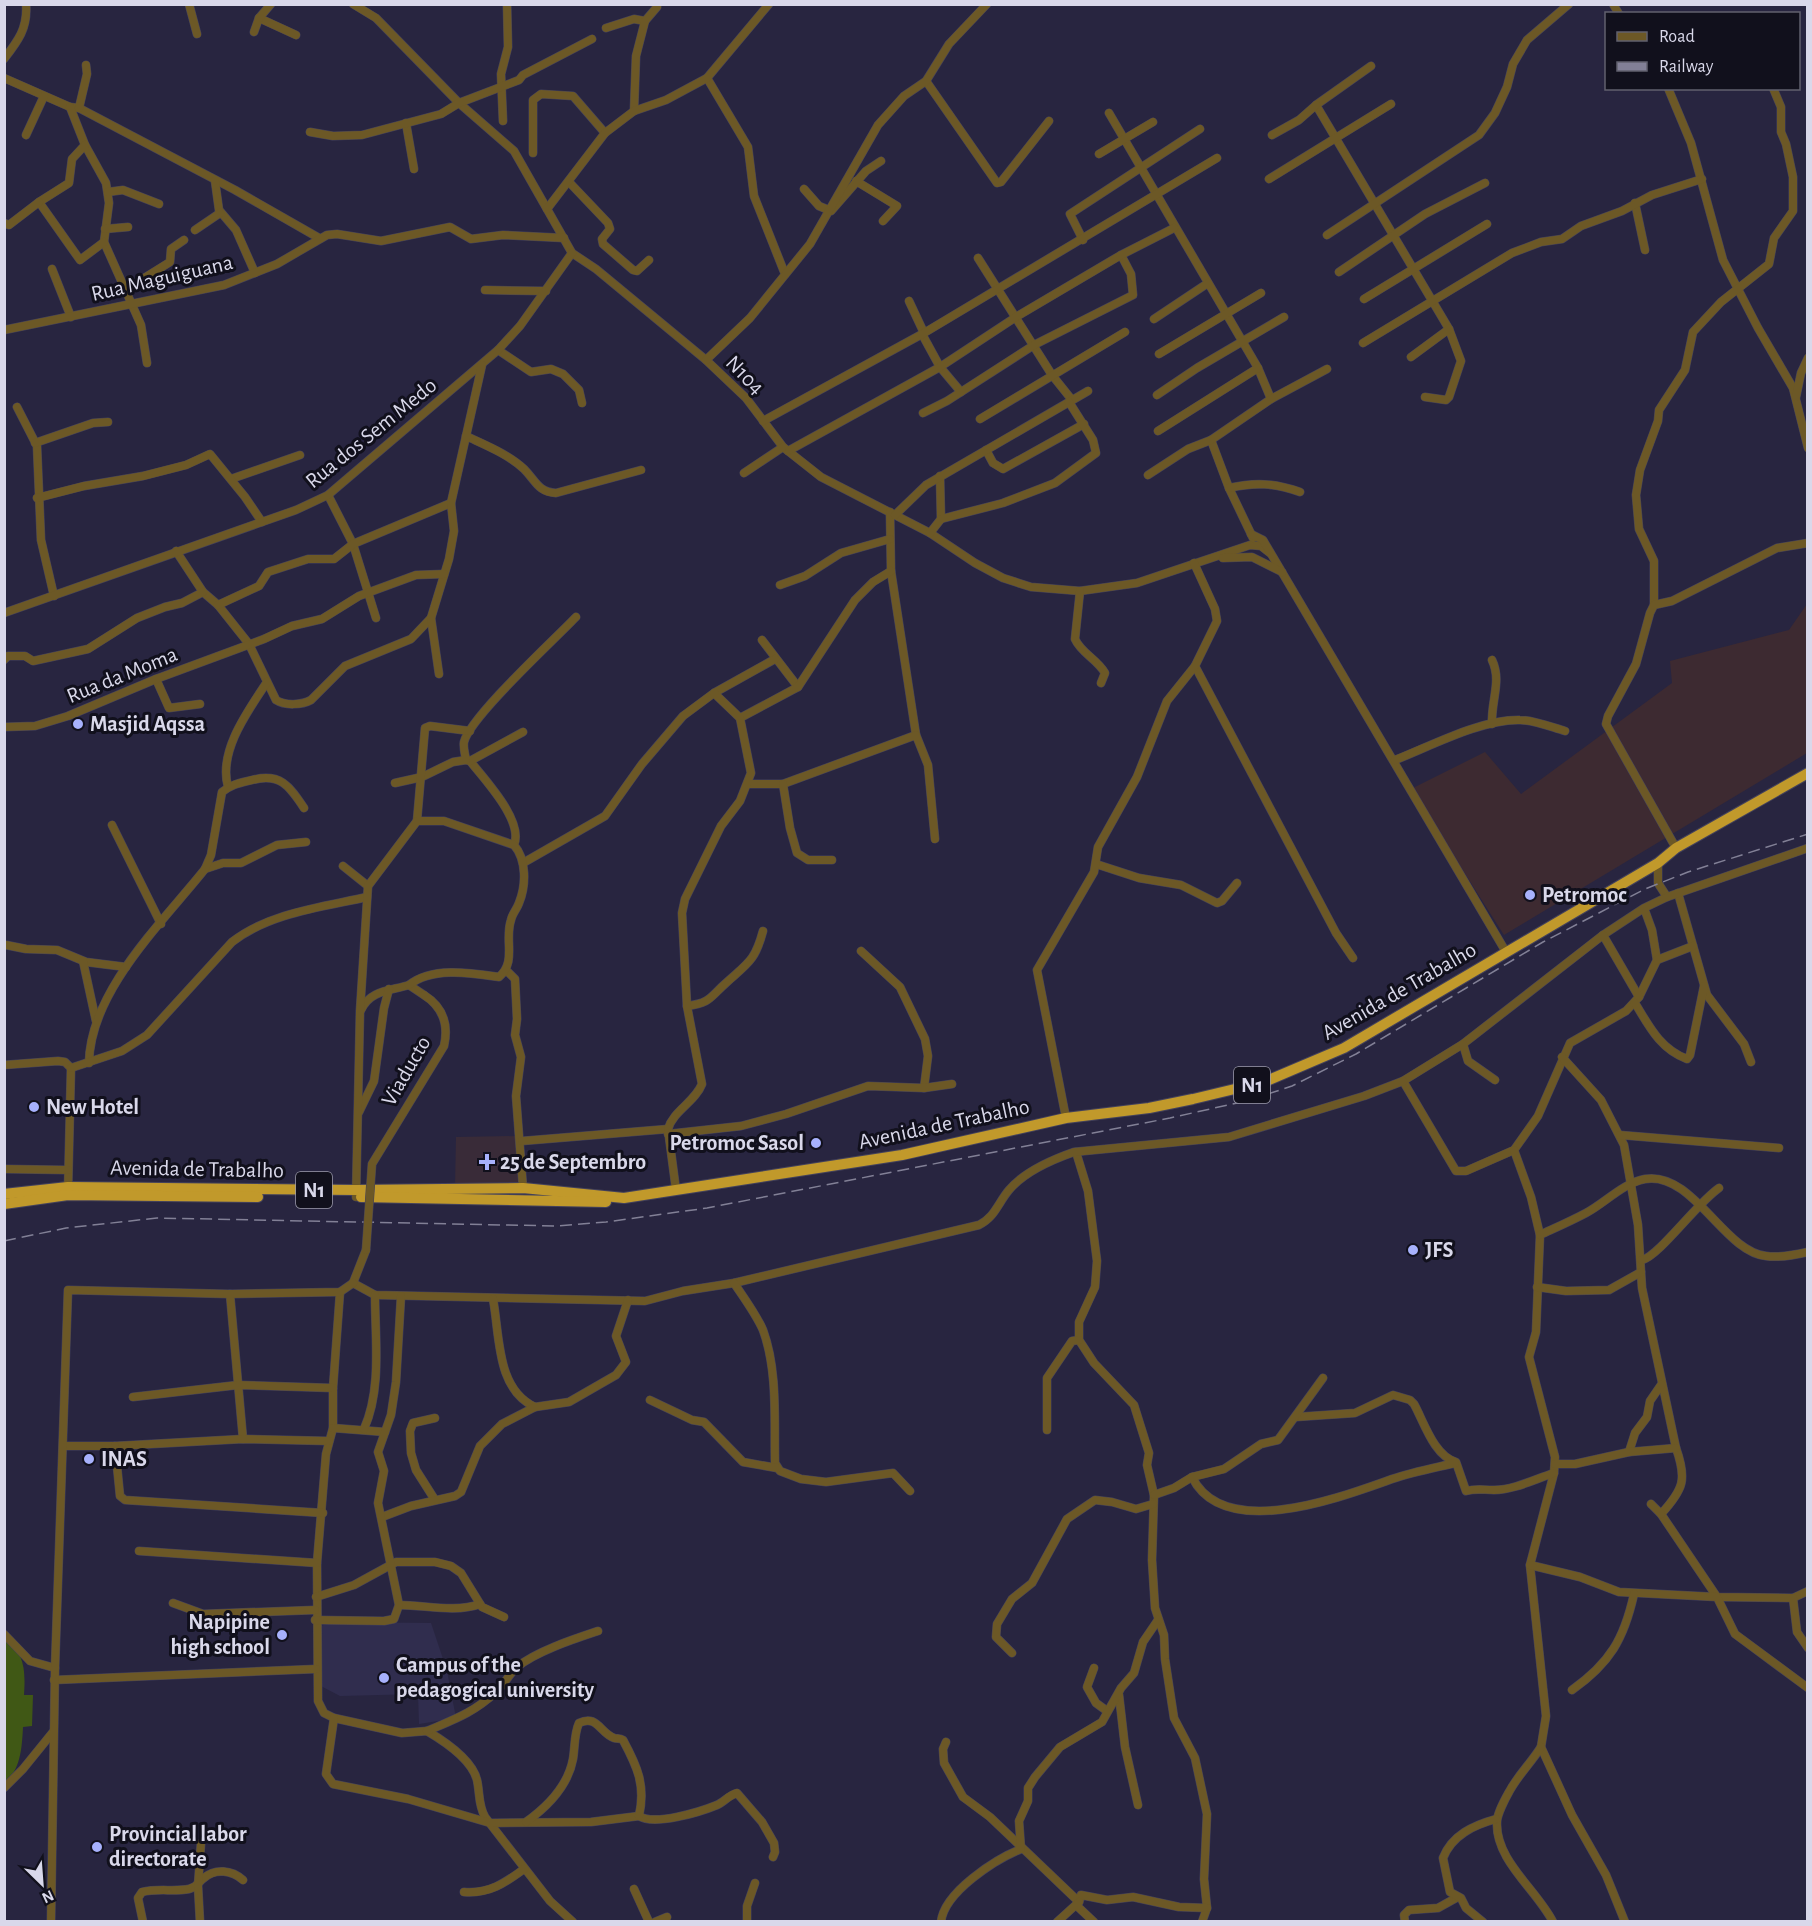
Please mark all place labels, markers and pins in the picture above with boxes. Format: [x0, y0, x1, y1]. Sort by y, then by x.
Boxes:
place label: Masjid Aqssa [90, 713, 205, 736]
marker: Masjid Aqssa [71, 717, 85, 731]
place label: Petromoc [1542, 884, 1627, 906]
marker: Petromoc [1523, 888, 1537, 902]
place label: New Hotel [46, 1096, 139, 1118]
marker: New Hotel [27, 1100, 41, 1114]
place label: Petromoc Sasol [670, 1132, 804, 1154]
marker: Petromoc Sasol [809, 1136, 823, 1150]
place label: 25 de Septembro [500, 1151, 646, 1173]
marker: 25 de Septembro [478, 1153, 496, 1171]
place label: JFS [1425, 1239, 1453, 1261]
marker: JFS [1406, 1243, 1420, 1257]
place label: INAS [101, 1448, 147, 1470]
marker: INAS [82, 1452, 96, 1466]
place label: Napipine high school [170, 1611, 270, 1658]
marker: Napipine high school [275, 1628, 289, 1642]
place label: Campus of the pedagogical university [396, 1654, 594, 1702]
marker: Campus of the pedagogical university [377, 1671, 391, 1685]
place label: Provincial labor directorate [109, 1823, 247, 1870]
marker: Provincial labor directorate [90, 1840, 104, 1854]

